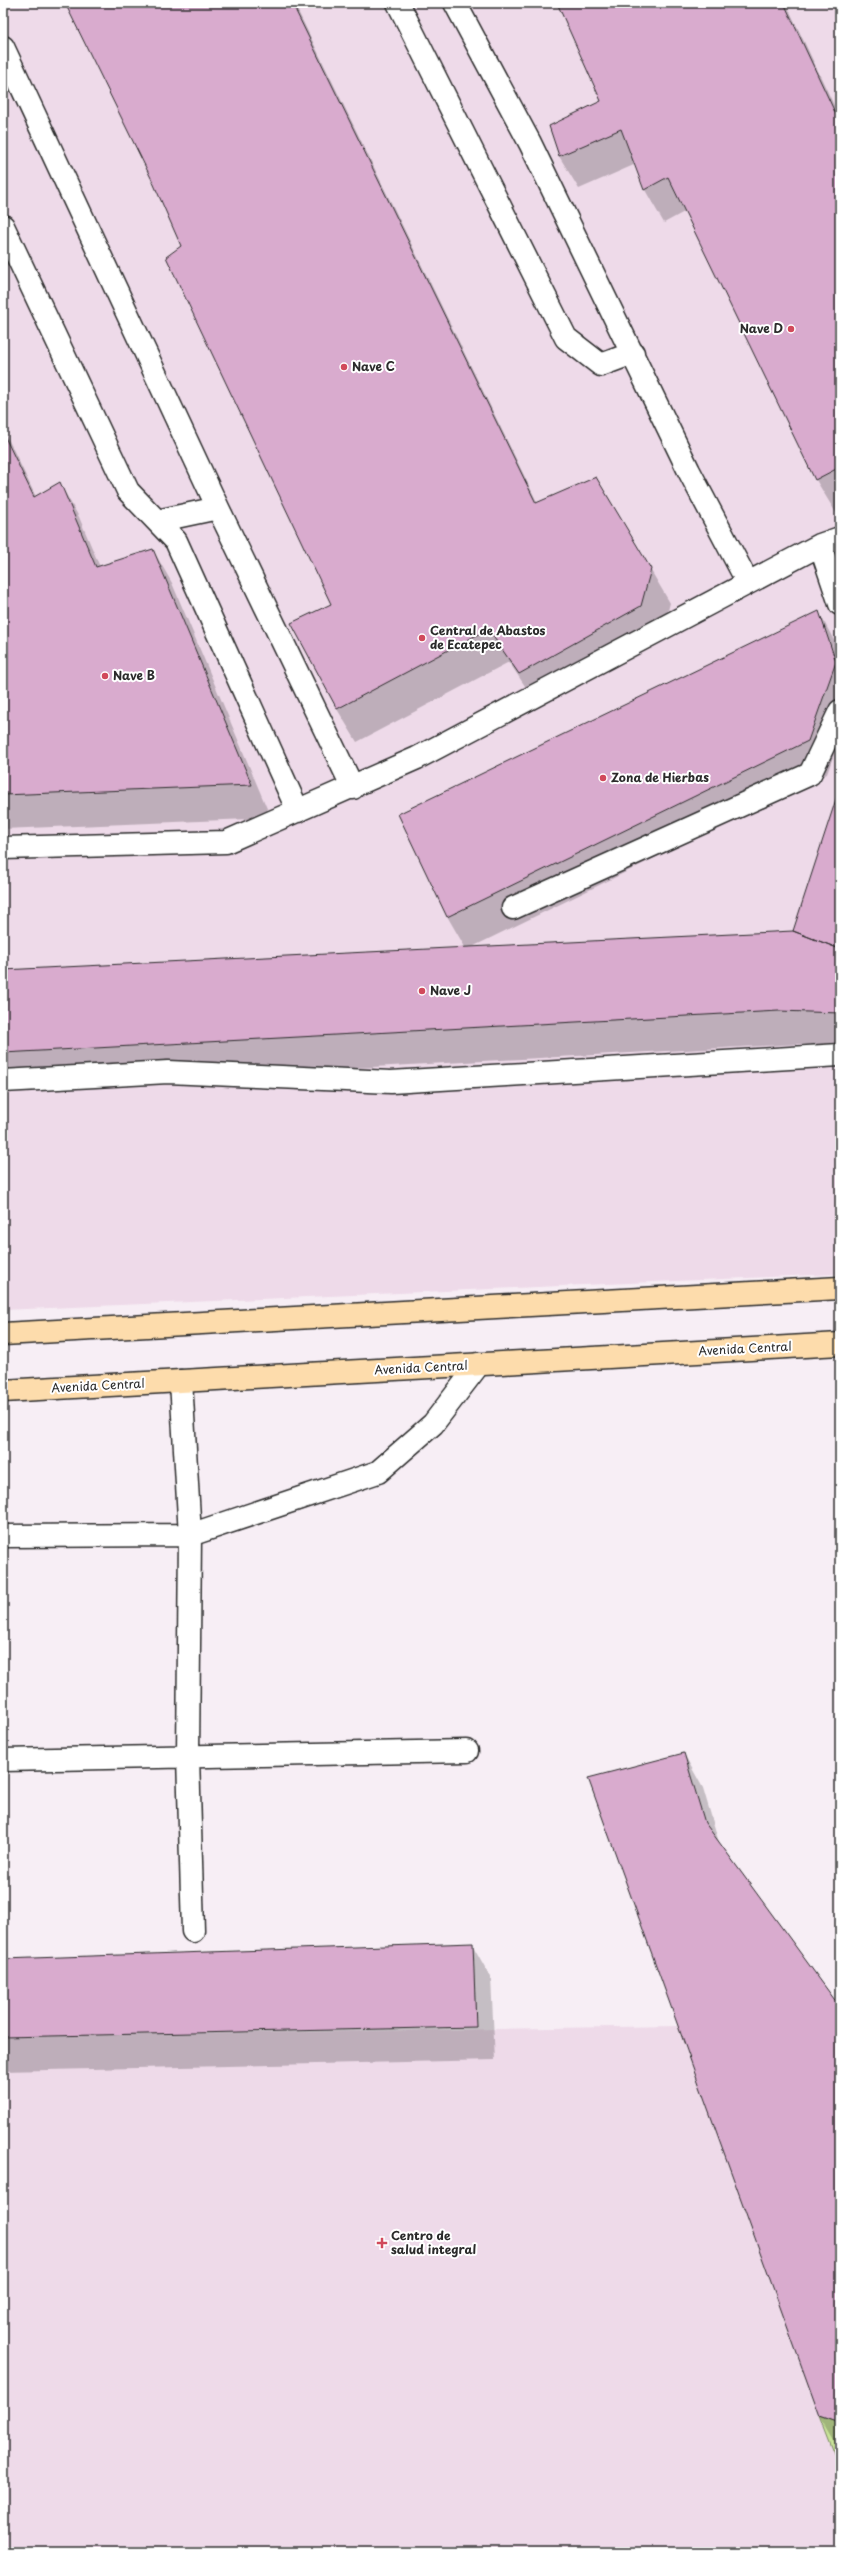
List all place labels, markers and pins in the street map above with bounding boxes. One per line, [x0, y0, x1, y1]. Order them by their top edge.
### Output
place label: Nave D [740, 319, 783, 337]
marker: Nave D [786, 324, 796, 334]
place label: Nave C [352, 357, 395, 375]
marker: Nave C [339, 362, 349, 372]
place label: Central de Abastos de Ecatepec [430, 621, 546, 653]
marker: Central de Abastos de Ecatepec [417, 633, 427, 643]
place label: Nave B [113, 666, 155, 684]
marker: Nave B [100, 671, 110, 681]
place label: Zona de Hierbas [611, 768, 709, 786]
marker: Zona de Hierbas [598, 773, 608, 783]
place label: Nave J [430, 981, 471, 999]
marker: Nave J [417, 986, 427, 996]
place label: Centro de salud integral [391, 2226, 477, 2258]
marker: Centro de salud integral [376, 2237, 388, 2249]

